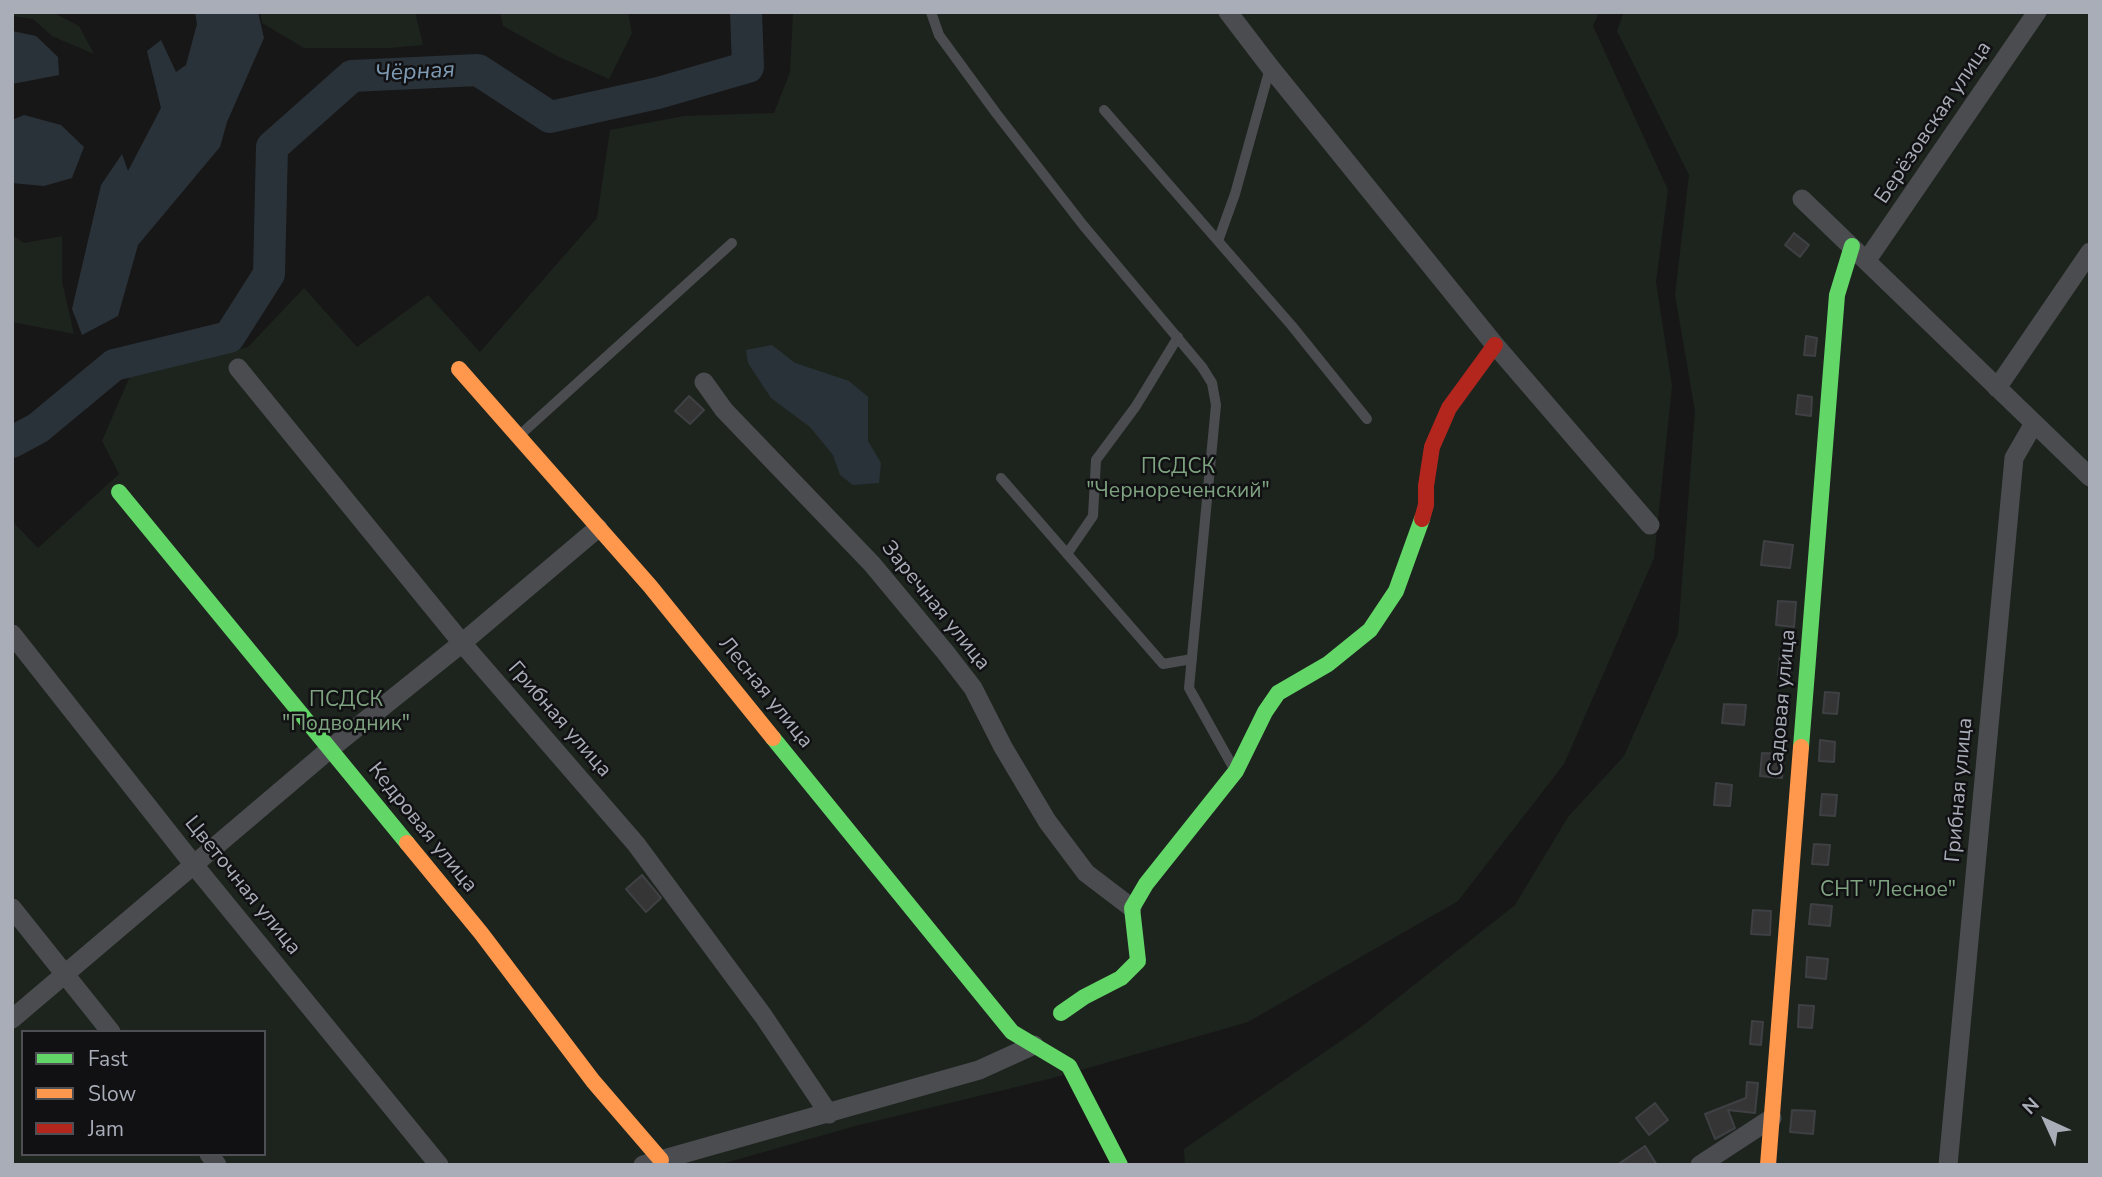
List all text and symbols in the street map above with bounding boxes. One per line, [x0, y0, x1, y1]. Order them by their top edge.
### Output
street label: Берёзовская улица [1870, 37, 1998, 209]
water label: Чёрная [374, 57, 456, 89]
park label: ПСДСК "Чернореченский" [1086, 455, 1270, 505]
street label: Заречная улица [875, 536, 995, 676]
street label: Садовая улица [1764, 628, 1802, 778]
street label: Лесная улица [712, 632, 818, 754]
street label: Грибная улица [502, 657, 616, 783]
park label: ПСДСК "Подводник" [282, 688, 410, 738]
street label: Грибная улица [1941, 717, 1979, 863]
street label: Кедровая улица [362, 758, 482, 898]
street label: Цветочная улица [178, 812, 306, 960]
park label: СНТ "Лесное" [1820, 878, 1956, 904]
legend [21, 1030, 266, 1156]
text: Fast [88, 1045, 128, 1073]
text: Slow [88, 1080, 136, 1108]
north arrow [2011, 1086, 2081, 1156]
text: N [2017, 1092, 2045, 1120]
text: Jam [88, 1115, 124, 1143]

